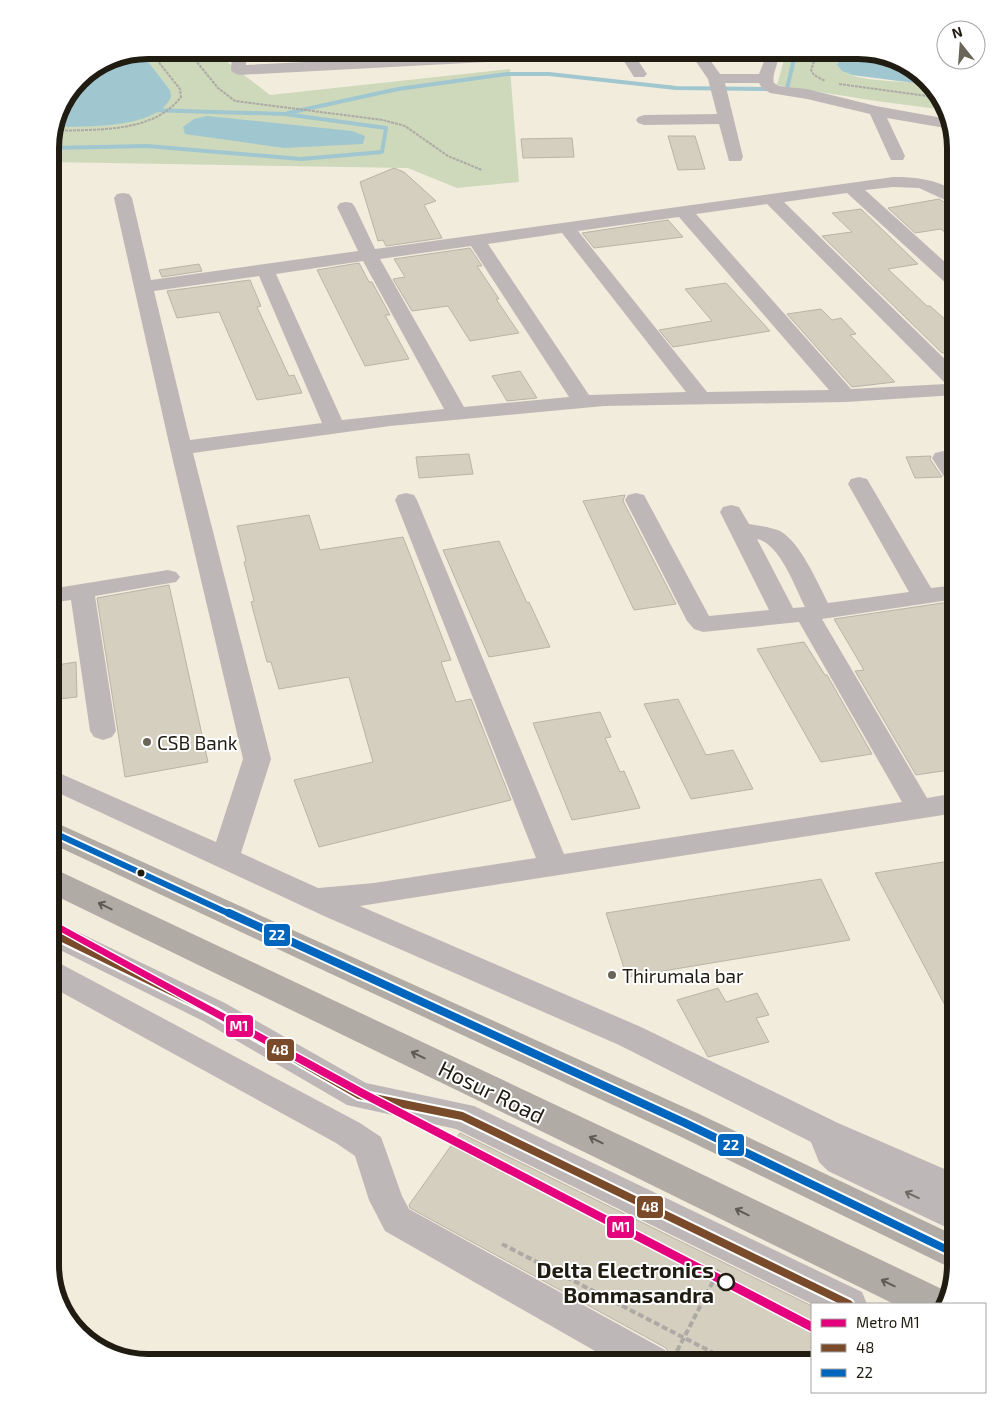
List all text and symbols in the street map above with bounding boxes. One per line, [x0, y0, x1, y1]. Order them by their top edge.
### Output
north arrow [936, 20, 986, 70]
text: N [950, 22, 964, 42]
place label: CSB Bank [157, 731, 238, 754]
marker: CSB Bank [141, 736, 153, 748]
unlabelled marker [136, 868, 146, 878]
one-way arrow [97, 900, 112, 910]
line badge: 22 [263, 923, 291, 947]
text: 22 [269, 926, 285, 943]
place label: Thirumala bar [622, 964, 744, 987]
marker: Thirumala bar [606, 969, 618, 981]
line badge: M1 [225, 1014, 254, 1038]
text: M1 [230, 1017, 248, 1034]
line badge: 48 [266, 1038, 295, 1062]
text: 48 [271, 1041, 289, 1058]
one-way arrow [411, 1050, 426, 1060]
street label: Hosur Road [435, 1054, 549, 1128]
line badge: 22 [717, 1133, 745, 1157]
one-way arrow [589, 1135, 604, 1145]
text: 22 [723, 1136, 739, 1153]
one-way arrow [905, 1190, 920, 1199]
line badge: 48 [636, 1195, 664, 1219]
text: 48 [641, 1198, 659, 1215]
one-way arrow [735, 1206, 750, 1216]
line badge: M1 [606, 1215, 635, 1239]
text: M1 [612, 1218, 630, 1235]
place label: Delta Electronics Bommasandra [536, 1256, 714, 1307]
marker: Delta Electronics Bommasandra [717, 1273, 735, 1291]
one-way arrow [881, 1278, 896, 1287]
legend [811, 1303, 986, 1393]
text: Metro M1 [856, 1313, 920, 1331]
text: 48 [856, 1338, 874, 1356]
text: 22 [856, 1363, 873, 1381]

